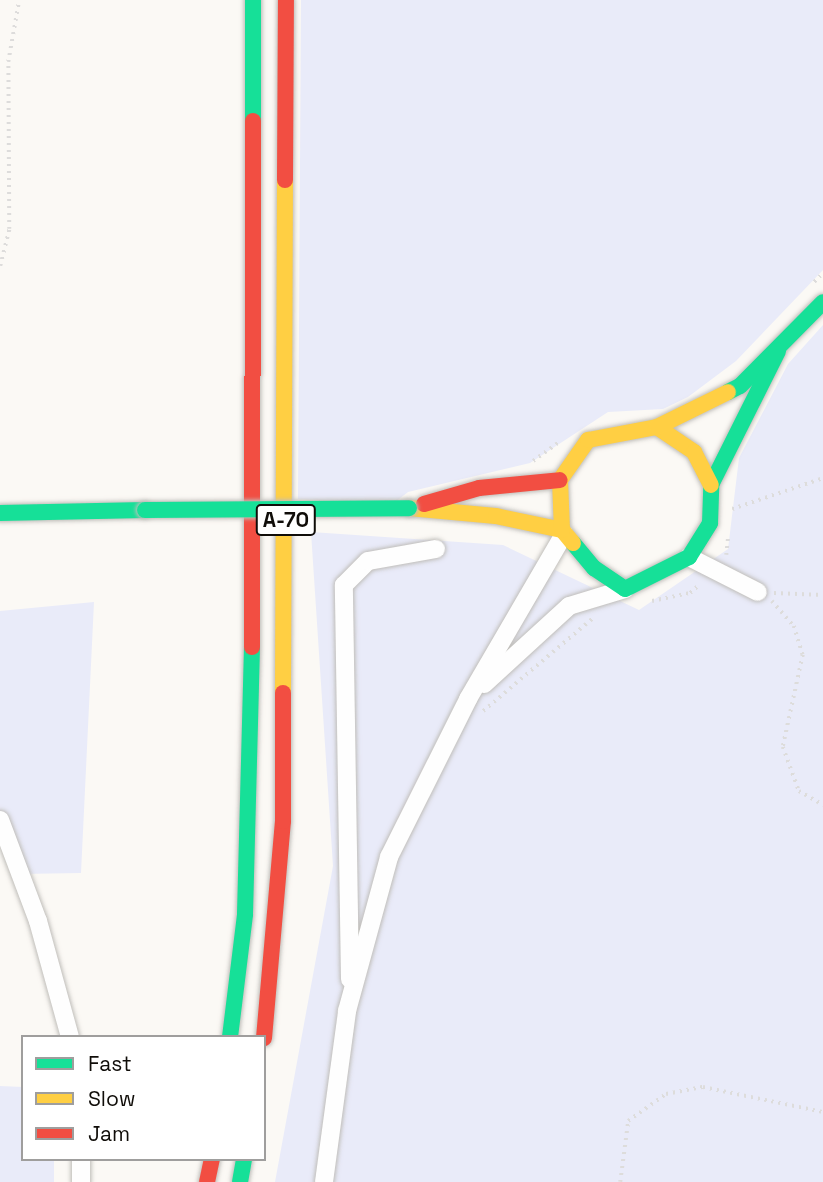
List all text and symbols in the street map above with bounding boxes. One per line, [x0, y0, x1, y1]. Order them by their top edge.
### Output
road number: A-70 [254, 503, 318, 538]
legend [21, 1035, 266, 1161]
text: Fast [88, 1050, 132, 1077]
text: Slow [88, 1085, 136, 1112]
text: Jam [88, 1120, 130, 1147]

